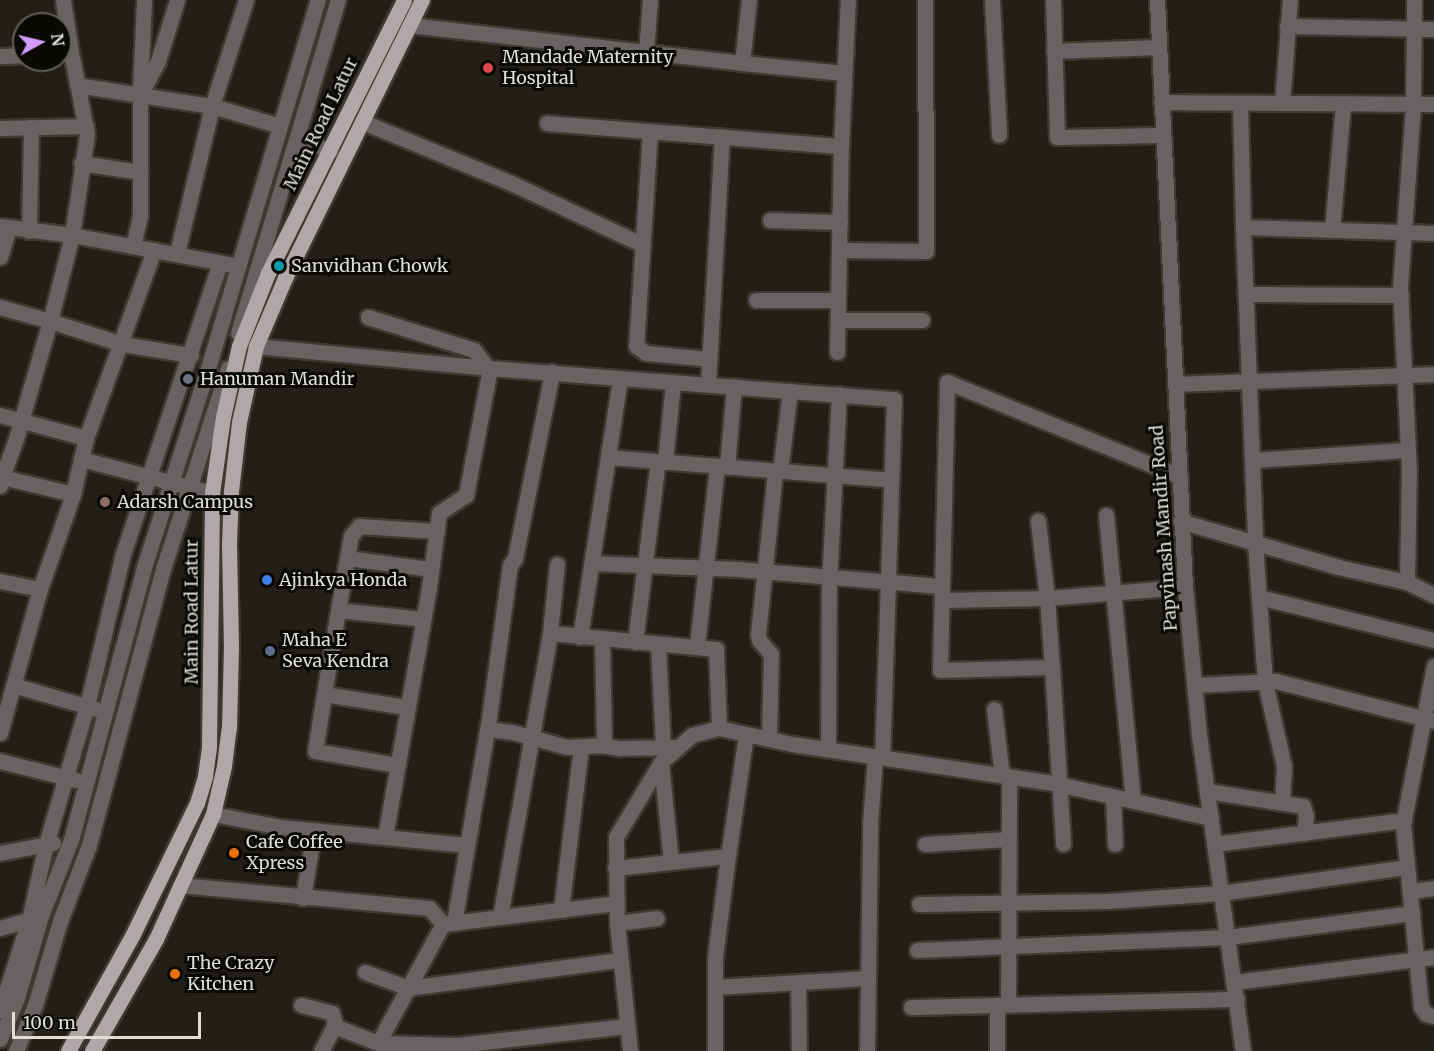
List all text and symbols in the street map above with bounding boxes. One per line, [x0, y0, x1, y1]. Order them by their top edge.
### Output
north arrow [12, 12, 72, 72]
text: N [47, 32, 69, 47]
place label: Mandade Maternity Hospital [502, 47, 673, 90]
street label: Main Road Latur [279, 54, 363, 194]
marker: Mandade Maternity Hospital [479, 59, 497, 77]
place label: Sanvidhan Chowk [291, 255, 448, 277]
marker: Sanvidhan Chowk [272, 259, 286, 273]
place label: Hanuman Mandir [200, 368, 355, 390]
marker: Hanuman Mandir [181, 372, 195, 386]
street label: Papvinash Mandir Road [1146, 424, 1182, 632]
place label: Adarsh Campus [117, 491, 253, 513]
marker: Adarsh Campus [98, 495, 112, 509]
street label: Main Road Latur [181, 539, 203, 685]
place label: Ajinkya Honda [279, 569, 407, 591]
marker: Ajinkya Honda [260, 573, 274, 587]
place label: Maha E Seva Kendra [282, 630, 389, 672]
marker: Maha E Seva Kendra [263, 644, 277, 658]
place label: Cafe Coffee Xpress [246, 832, 343, 874]
marker: Cafe Coffee Xpress [227, 846, 241, 860]
place label: The Crazy Kitchen [187, 953, 275, 996]
marker: The Crazy Kitchen [168, 967, 182, 981]
scale bar [15, 1000, 204, 1038]
text: 100 m [23, 1011, 76, 1034]

